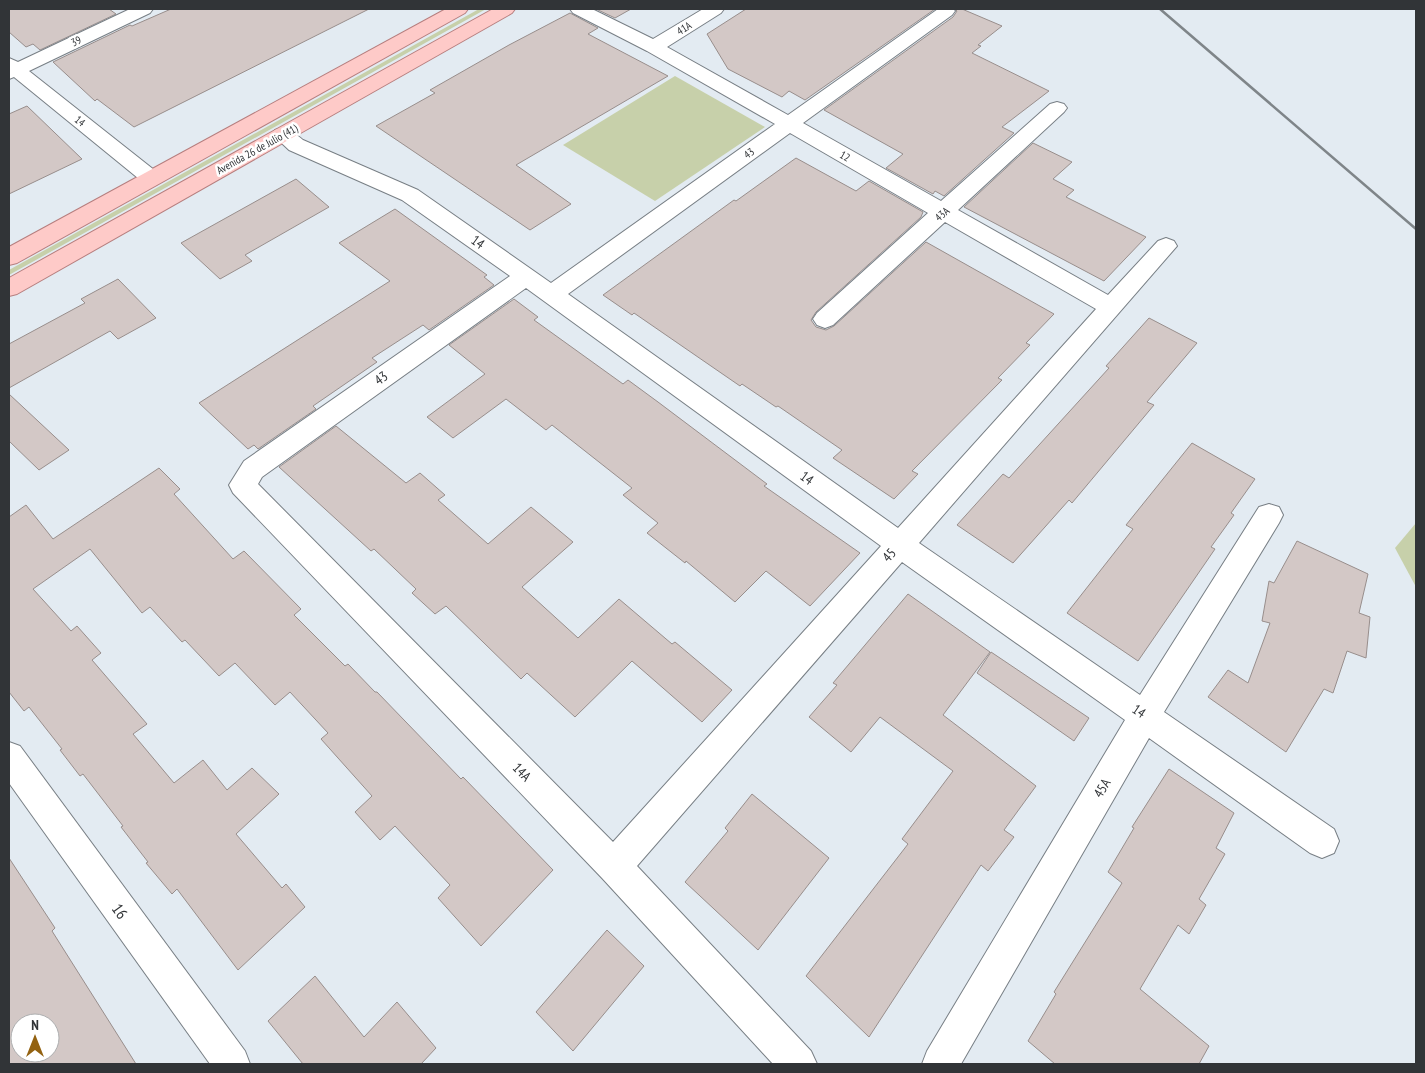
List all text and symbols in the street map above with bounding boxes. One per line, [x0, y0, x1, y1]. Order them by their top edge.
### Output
street label: 41A [674, 18, 695, 38]
street label: 39 [69, 33, 83, 49]
street label: 14 [72, 112, 88, 130]
street label: Avenida 26 de Julio (41) [214, 121, 300, 177]
street label: 43 [741, 144, 757, 162]
street label: 12 [837, 147, 853, 165]
street label: 43A [932, 203, 953, 224]
street label: 14 [468, 231, 489, 253]
street label: 43 [371, 367, 391, 389]
street label: 14 [797, 467, 818, 489]
street label: 45 [878, 544, 900, 566]
street label: 14 [1129, 700, 1150, 722]
street label: 14A [509, 759, 535, 785]
street label: 45A [1089, 775, 1115, 801]
street label: 16 [108, 899, 132, 923]
north arrow [10, 1013, 60, 1063]
text: N [31, 1016, 39, 1034]

